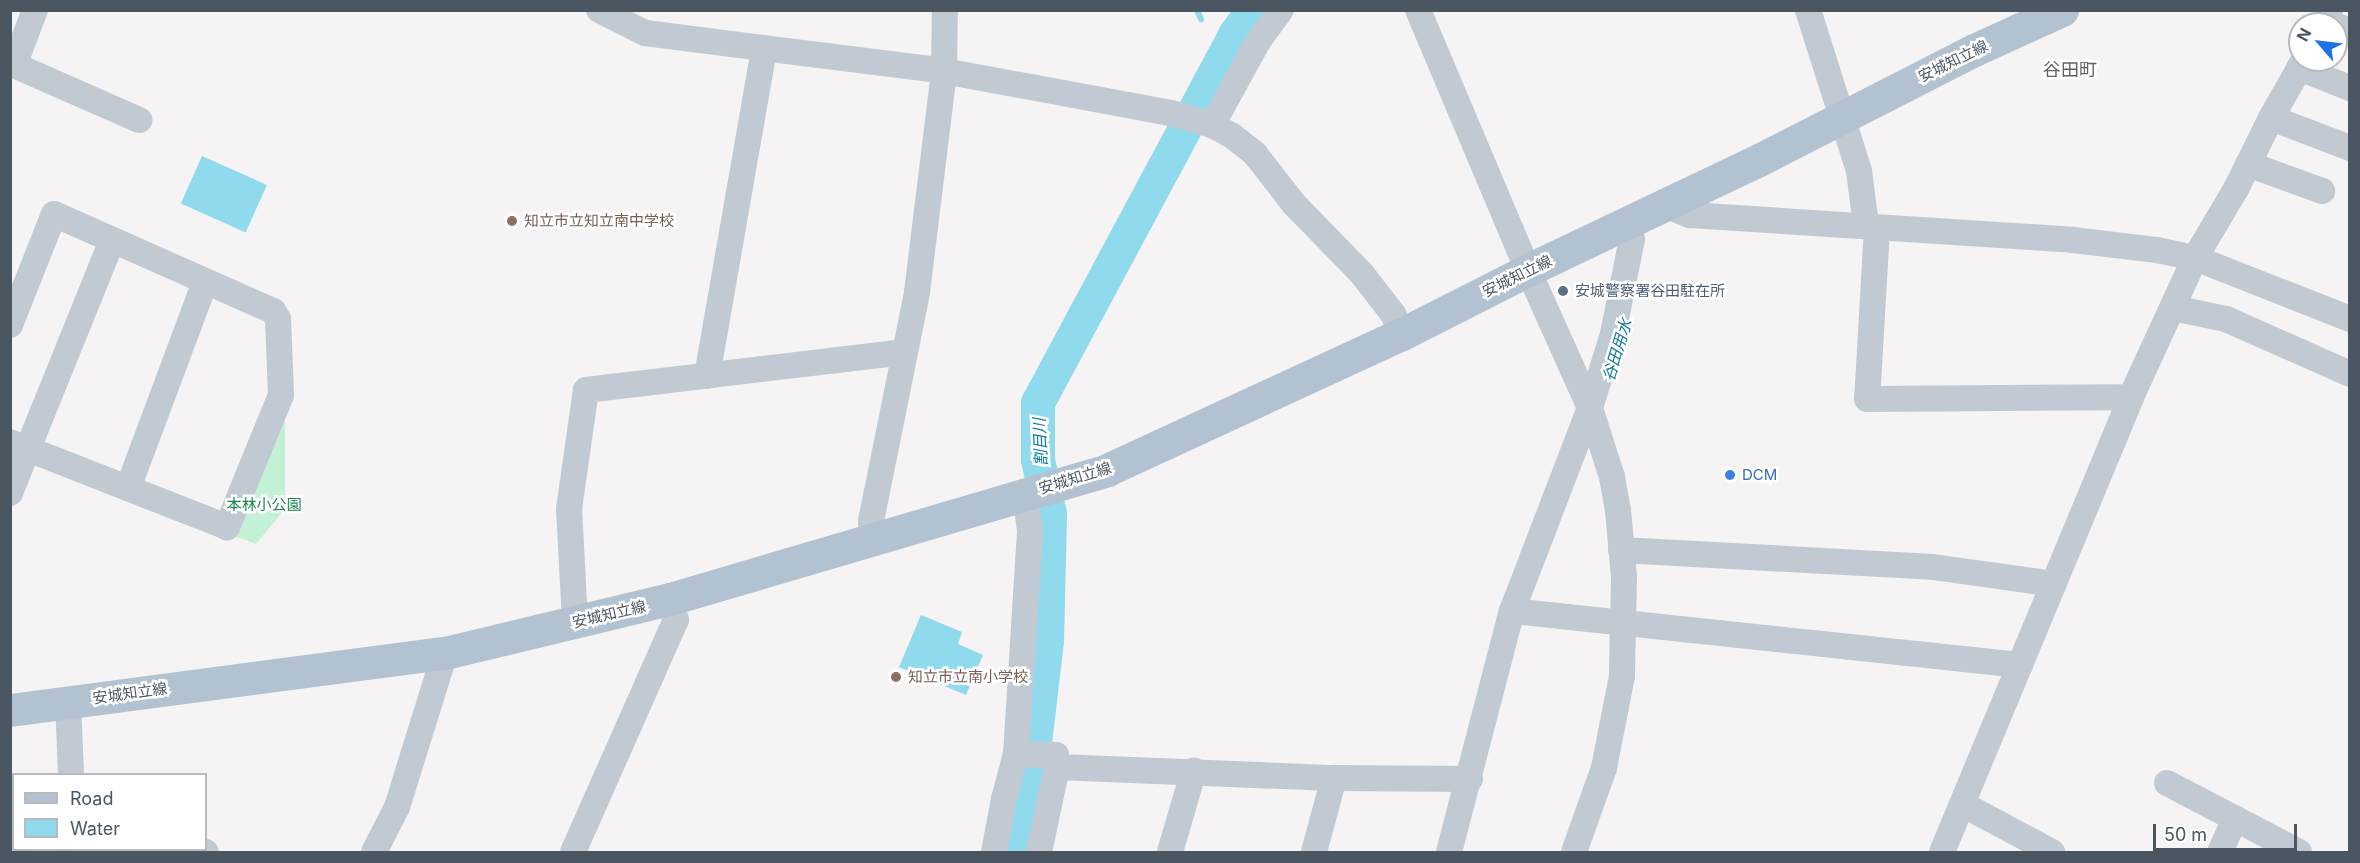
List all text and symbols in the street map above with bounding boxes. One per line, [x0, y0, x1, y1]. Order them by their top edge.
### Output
north arrow [2288, 12, 2348, 72]
text: N [2292, 24, 2316, 45]
street label: 安城知立線 [1915, 36, 1991, 86]
district label: 谷田町 [2043, 59, 2097, 81]
place label: 知立市立知立南中学校 [524, 212, 674, 230]
marker: 知立市立知立南中学校 [505, 214, 519, 228]
street label: 安城知立線 [1479, 251, 1555, 301]
place label: 安城警察署谷田駐在所 [1575, 282, 1725, 300]
marker: 安城警察署谷田駐在所 [1556, 284, 1570, 298]
water label: 谷田用水 [1598, 317, 1636, 383]
water label: 割目川 [1029, 418, 1051, 466]
street label: 安城知立線 [1037, 458, 1113, 498]
place label: DCM [1742, 466, 1777, 484]
marker: DCM [1723, 468, 1737, 482]
park label: 本林小公園 [227, 496, 301, 514]
street label: 安城知立線 [570, 597, 648, 631]
place label: 知立市立南小学校 [908, 668, 1028, 686]
marker: 知立市立南小学校 [889, 670, 903, 684]
street label: 安城知立線 [92, 679, 168, 707]
legend [12, 773, 207, 851]
text: Road [70, 788, 113, 809]
scale bar [2156, 812, 2300, 850]
text: Water [70, 818, 120, 839]
text: 50 m [2164, 824, 2207, 845]

